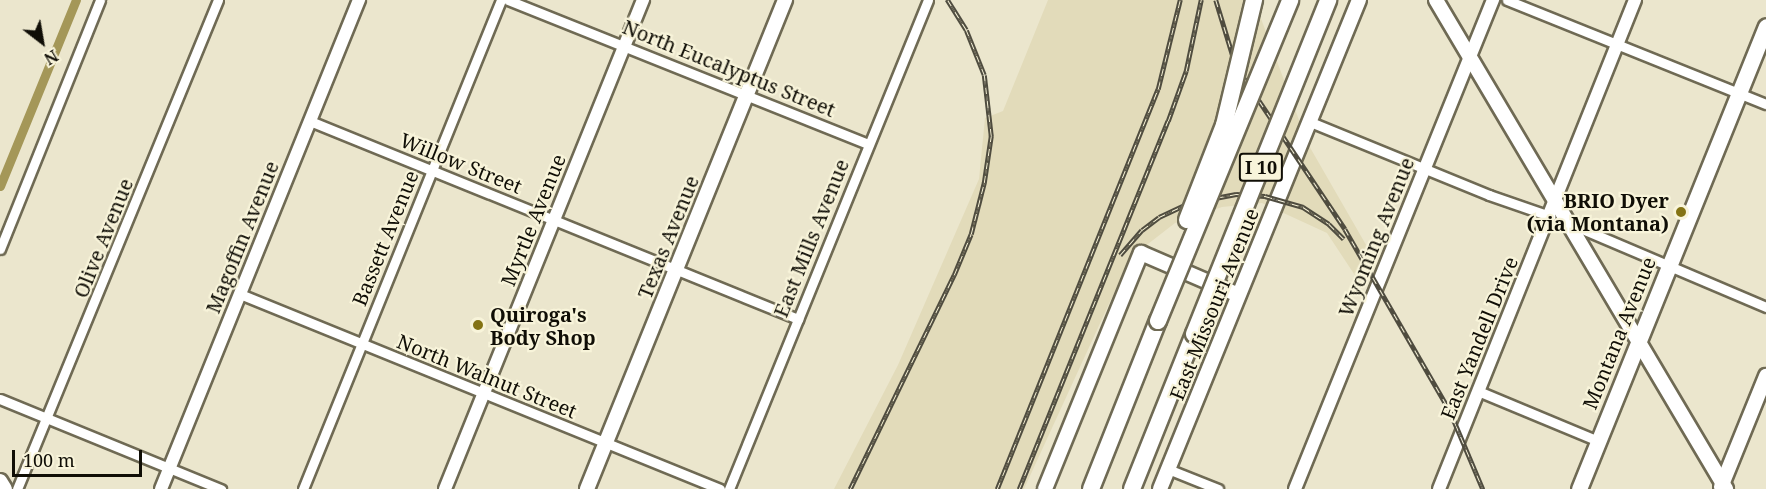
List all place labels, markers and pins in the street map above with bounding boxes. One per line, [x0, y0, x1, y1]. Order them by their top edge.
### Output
place label: BRIO Dyer (via Montana) [1527, 189, 1669, 236]
marker: BRIO Dyer (via Montana) [1674, 205, 1688, 219]
place label: Quiroga's Body Shop [490, 302, 596, 349]
marker: Quiroga's Body Shop [471, 318, 485, 332]

